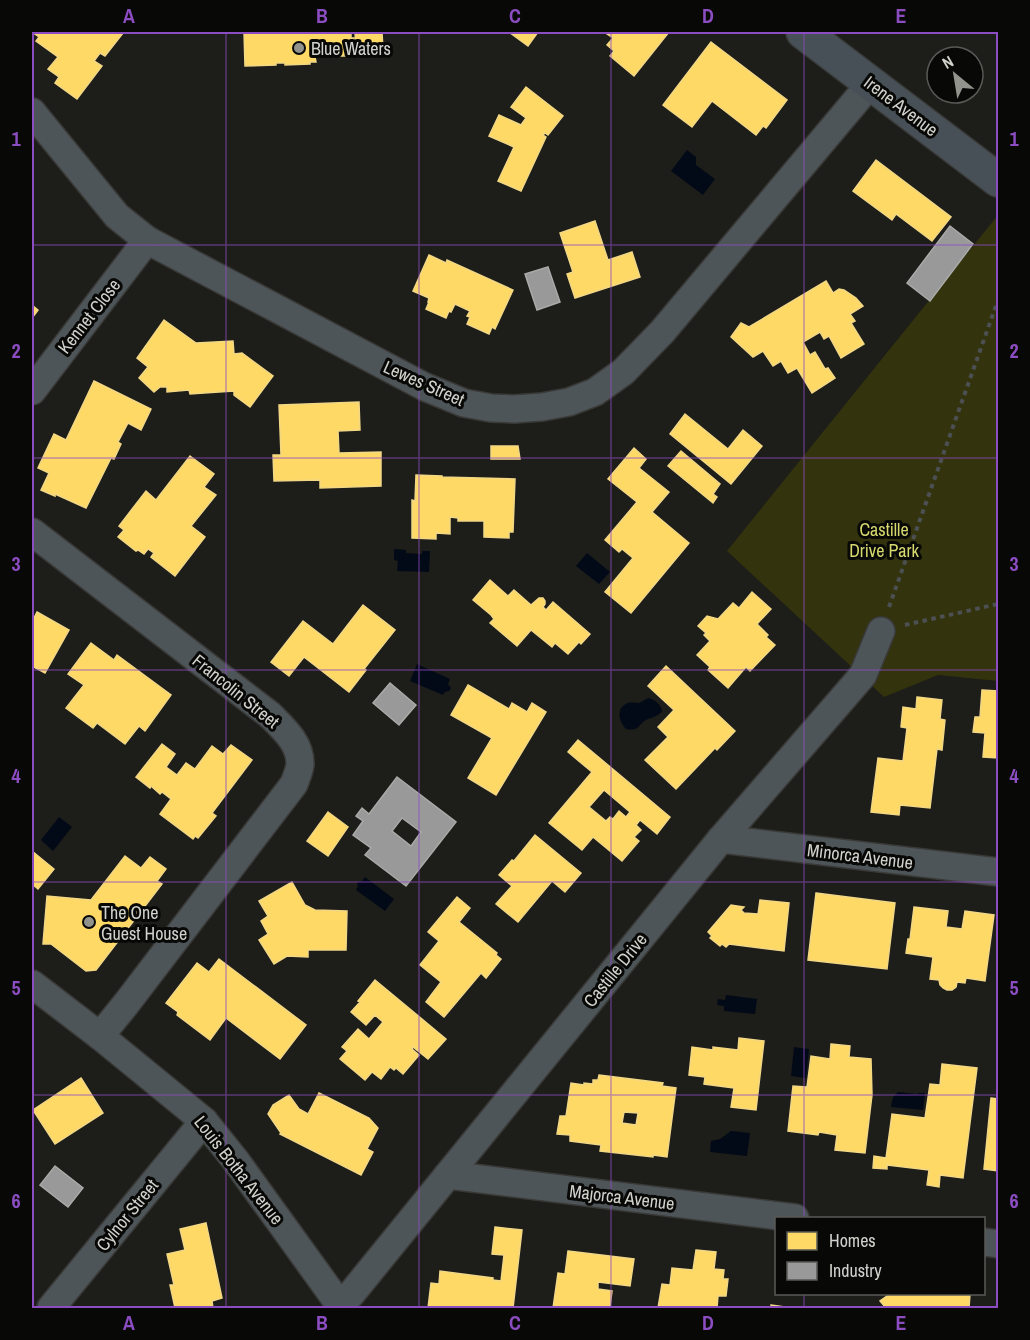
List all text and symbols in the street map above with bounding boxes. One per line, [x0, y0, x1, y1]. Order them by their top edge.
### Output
text: A [123, 2, 135, 29]
text: B [316, 2, 328, 29]
text: C [509, 2, 521, 29]
text: D [702, 2, 714, 29]
text: E [896, 2, 907, 29]
place label: Blue Waters [311, 36, 391, 61]
marker: Blue Waters [292, 41, 306, 55]
north arrow [925, 45, 985, 105]
text: N [938, 50, 957, 74]
street label: Irene Avenue [859, 70, 943, 142]
text: 1 [11, 125, 21, 152]
text: 1 [1009, 125, 1019, 152]
street label: Kennet Close [52, 273, 126, 359]
text: 2 [11, 337, 21, 364]
text: 2 [1009, 337, 1019, 364]
street label: Lewes Street [380, 354, 468, 412]
park label: Castille Drive Park [849, 517, 919, 563]
text: 3 [11, 550, 21, 577]
text: 3 [1009, 550, 1019, 577]
street label: Francolin Street [187, 648, 285, 734]
text: 4 [11, 762, 21, 789]
text: 4 [1009, 762, 1019, 789]
street label: Minorca Avenue [806, 837, 914, 875]
place label: The One Guest House [101, 900, 187, 946]
marker: The One Guest House [82, 915, 96, 929]
street label: Castille Drive [577, 928, 653, 1012]
text: 5 [11, 974, 21, 1001]
text: 5 [1009, 974, 1019, 1001]
street label: Louis Botha Avenue [189, 1110, 289, 1230]
street label: Cylnor Street [90, 1174, 164, 1256]
street label: Majorca Avenue [568, 1178, 676, 1216]
text: 6 [11, 1187, 21, 1214]
text: 6 [1009, 1187, 1019, 1214]
legend [775, 1217, 985, 1295]
text: Homes [829, 1228, 876, 1253]
text: Industry [829, 1258, 882, 1283]
text: A [123, 1309, 135, 1336]
text: B [316, 1309, 328, 1336]
text: C [509, 1309, 521, 1336]
text: D [702, 1309, 714, 1336]
text: E [896, 1309, 907, 1336]

